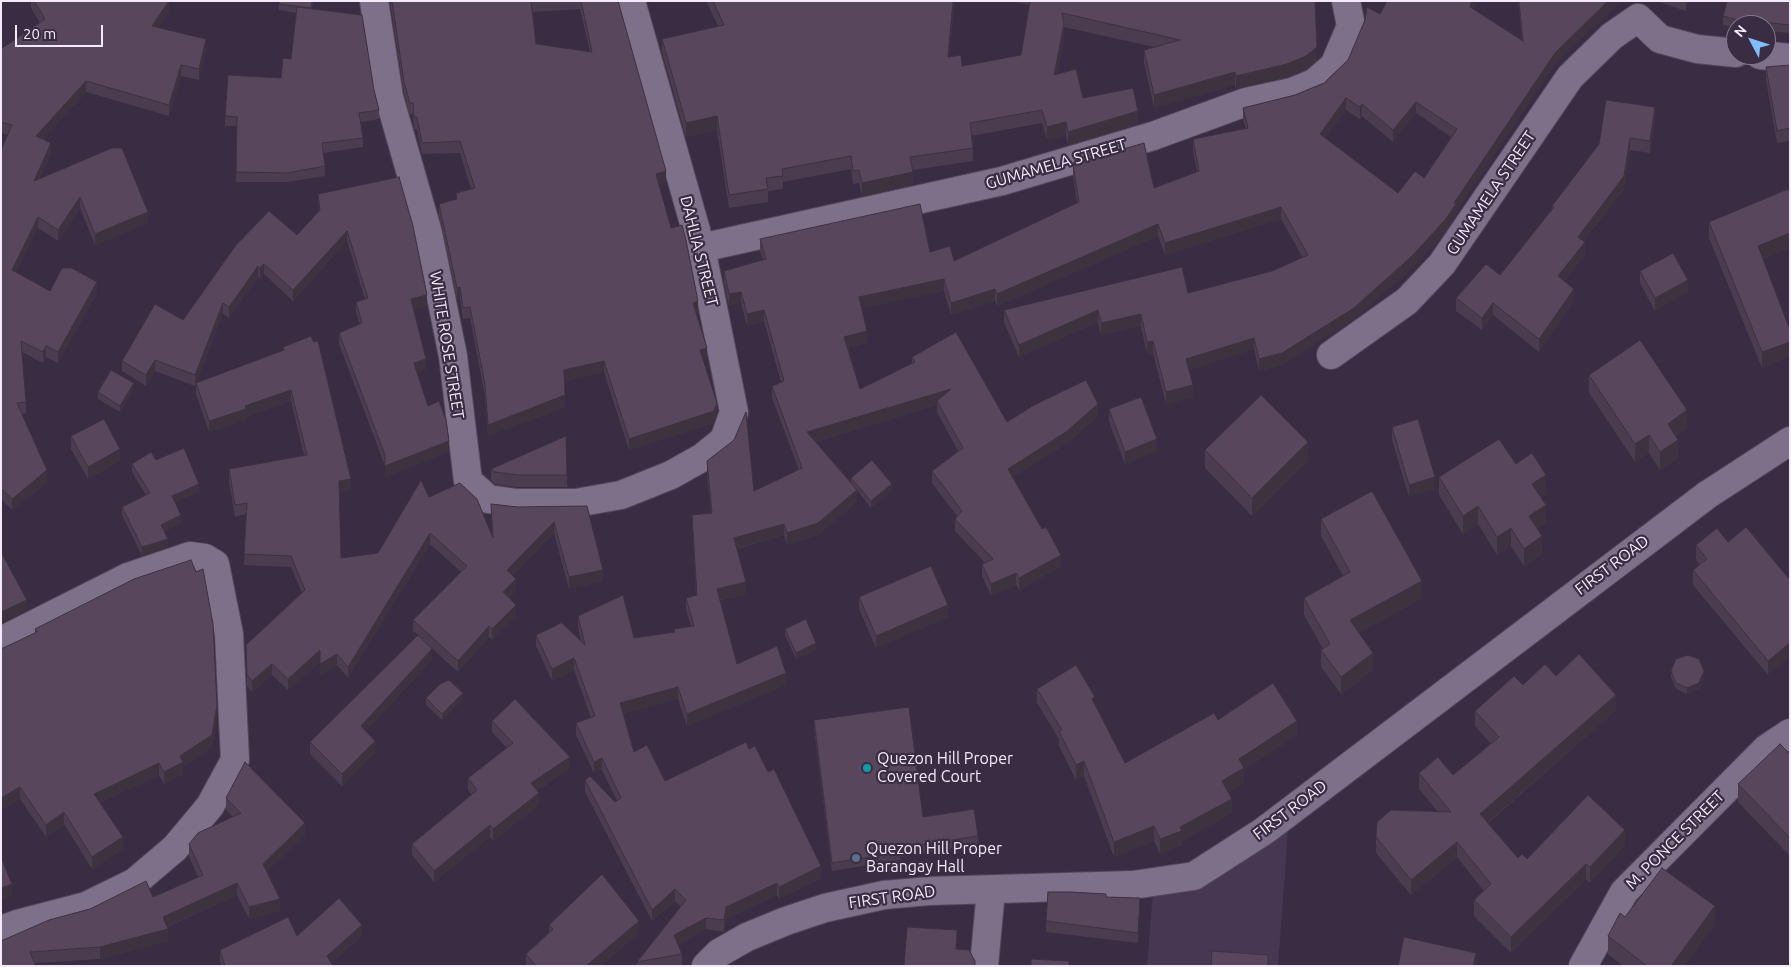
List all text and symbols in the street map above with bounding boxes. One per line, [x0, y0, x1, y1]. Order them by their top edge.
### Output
scale bar [18, 15, 105, 47]
north arrow [1726, 15, 1776, 65]
text: N [1731, 22, 1750, 40]
text: 20 m [23, 25, 56, 42]
street label: GUMAMELA STREET [1442, 127, 1540, 259]
street label: GUMAMELA STREET [983, 135, 1129, 193]
street label: DAHLIA STREET [676, 194, 722, 308]
street label: WHITE ROSE STREET [426, 270, 468, 420]
street label: FIRST ROAD [1571, 531, 1653, 599]
place label: Quezon Hill Proper Covered Court [877, 749, 1013, 787]
marker: Quezon Hill Proper Covered Court [861, 762, 873, 774]
street label: FIRST ROAD [1249, 776, 1331, 844]
street label: M. PONCE STREET [1622, 787, 1728, 893]
place label: Quezon Hill Proper Barangay Hall [866, 839, 1002, 877]
marker: Quezon Hill Proper Barangay Hall [850, 852, 862, 864]
street label: FIRST ROAD [847, 881, 937, 913]

